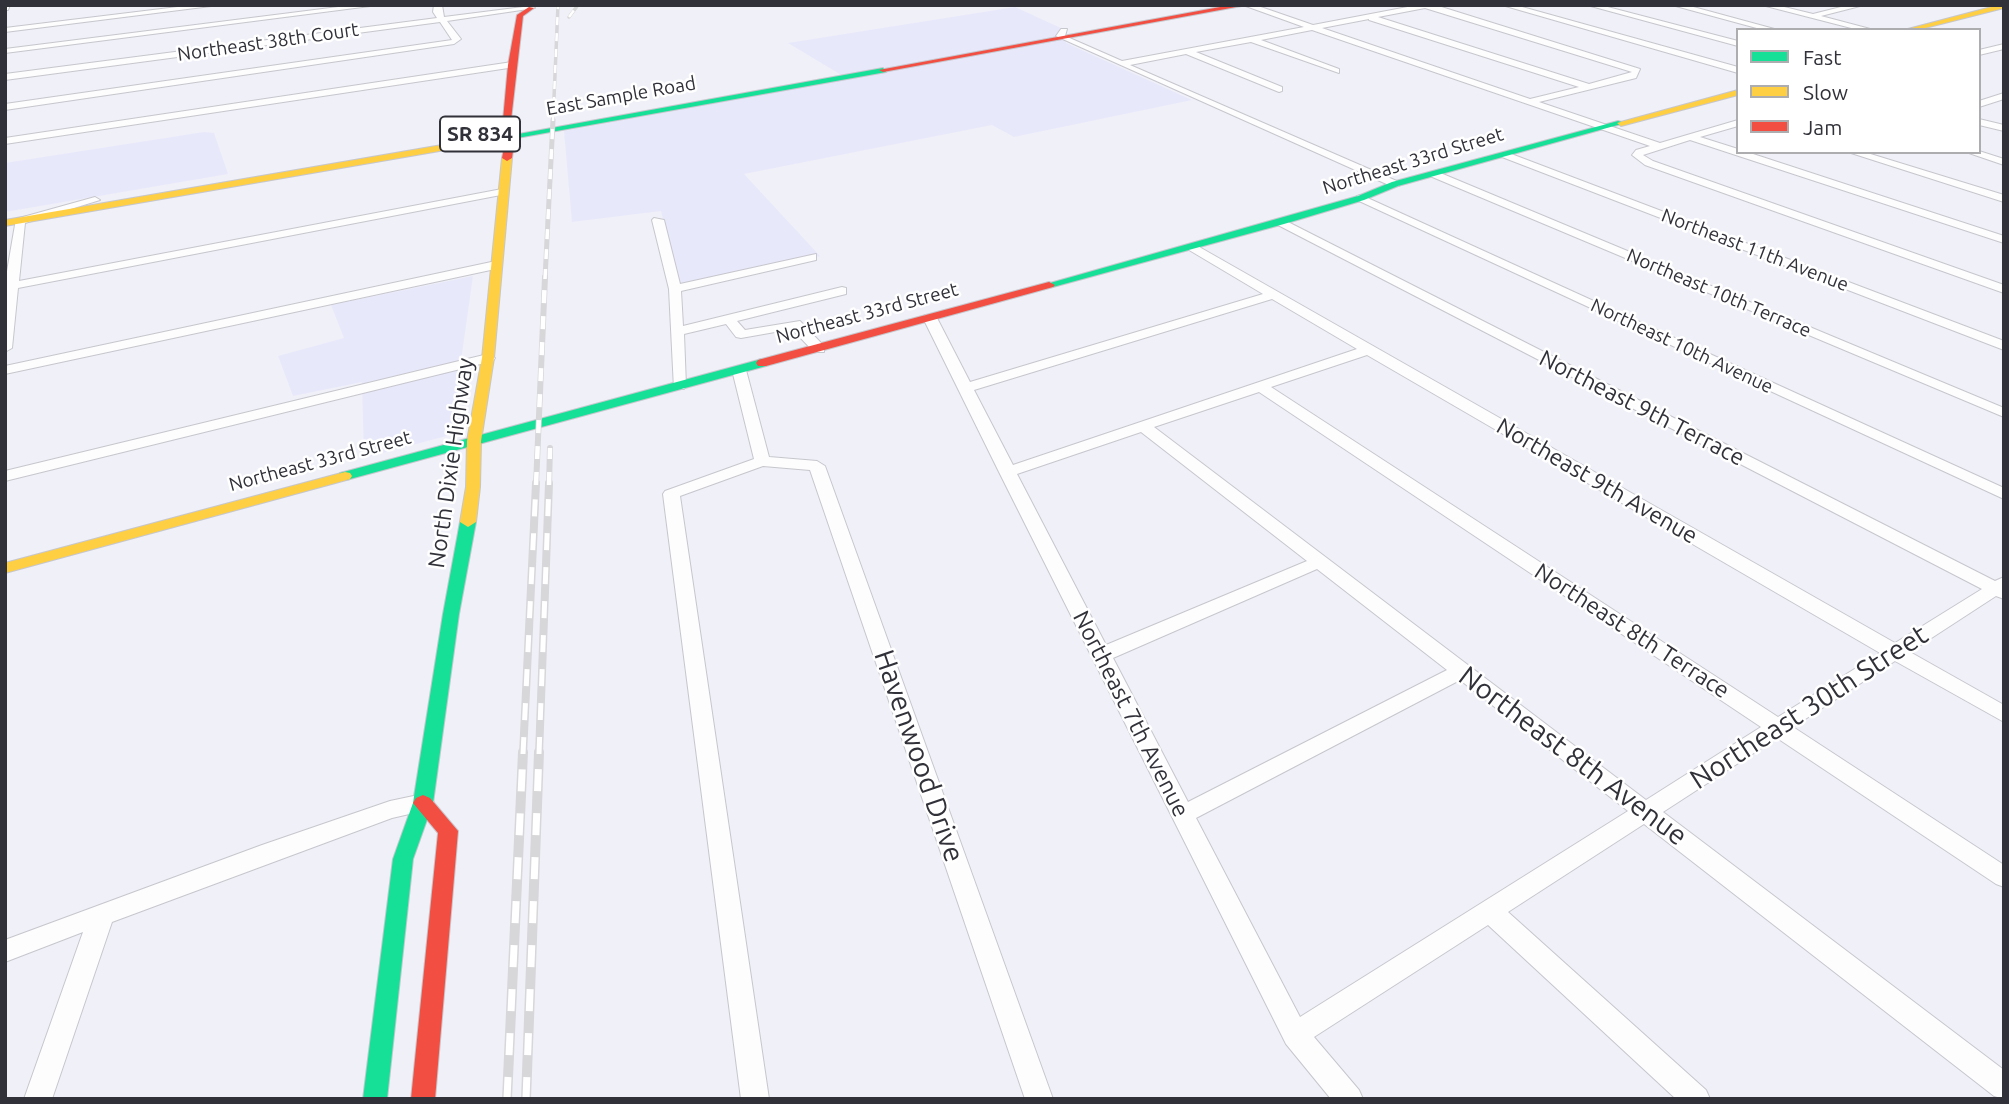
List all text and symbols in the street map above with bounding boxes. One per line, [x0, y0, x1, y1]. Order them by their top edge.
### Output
street label: Northeast 38th Court [176, 18, 360, 66]
legend [1736, 28, 1981, 154]
text: Fast [1803, 45, 1841, 69]
street label: East Sample Road [545, 72, 697, 120]
text: Slow [1803, 80, 1848, 104]
text: Jam [1803, 115, 1842, 139]
road number: SR 834 [440, 116, 520, 152]
street label: Northeast 33rd Street [1320, 123, 1506, 199]
street label: Northeast 11th Avenue [1658, 204, 1852, 296]
street label: Northeast 10th Terrace [1623, 244, 1815, 342]
street label: Northeast 33rd Street [773, 278, 961, 348]
street label: Northeast 10th Avenue [1587, 294, 1777, 398]
street label: Northeast 9th Terrace [1535, 344, 1749, 472]
street label: North Dixie Highway [423, 356, 479, 570]
street label: Northeast 9th Avenue [1492, 412, 1702, 550]
street label: Northeast 33rd Street [226, 426, 414, 496]
street label: Northeast 8th Terrace [1529, 558, 1735, 704]
street label: Northeast 7th Avenue [1067, 606, 1195, 822]
street label: Northeast 30th Street [1684, 618, 1934, 796]
street label: Havenwood Drive [867, 645, 971, 867]
street label: Northeast 8th Avenue [1452, 659, 1694, 853]

